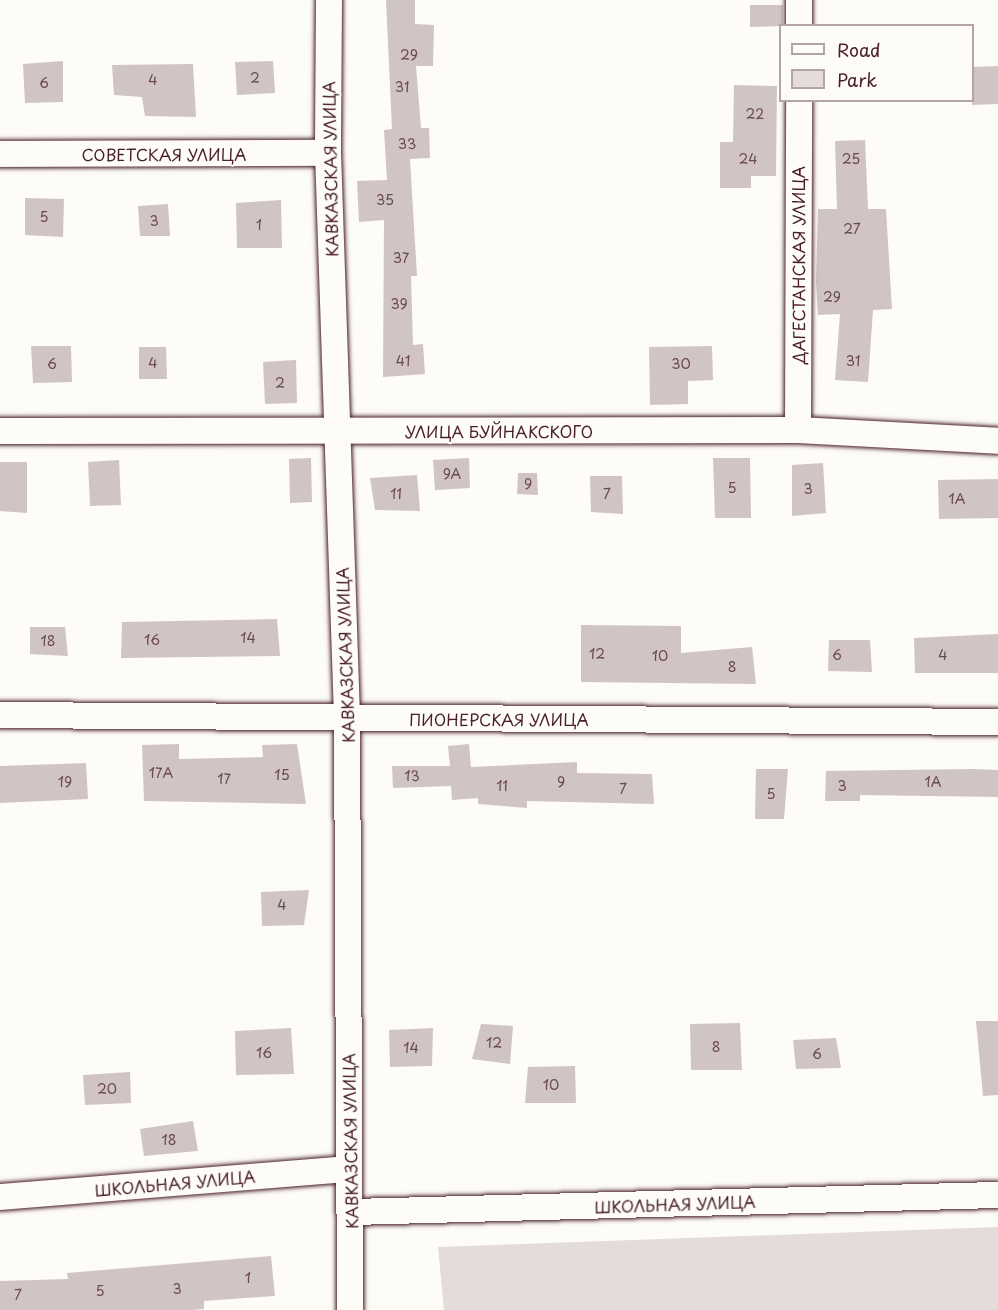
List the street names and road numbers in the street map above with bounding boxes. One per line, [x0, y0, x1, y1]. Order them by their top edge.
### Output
street label: КАВКАЗСКАЯ УЛИЦА [319, 81, 341, 257]
street label: СОВЕТСКАЯ УЛИЦА [82, 144, 246, 164]
street label: ДАГЕСТАНСКАЯ УЛИЦА [788, 166, 808, 364]
street label: УЛИЦА БУЙНАКСКОГО [405, 421, 593, 441]
street label: КАВКАЗСКАЯ УЛИЦА [332, 567, 358, 743]
street label: ПИОНЕРСКАЯ УЛИЦА [409, 709, 589, 729]
street label: КАВКАЗСКАЯ УЛИЦА [339, 1053, 361, 1229]
street label: ШКОЛЬНАЯ УЛИЦА [94, 1166, 256, 1200]
street label: ШКОЛЬНАЯ УЛИЦА [594, 1192, 756, 1216]

